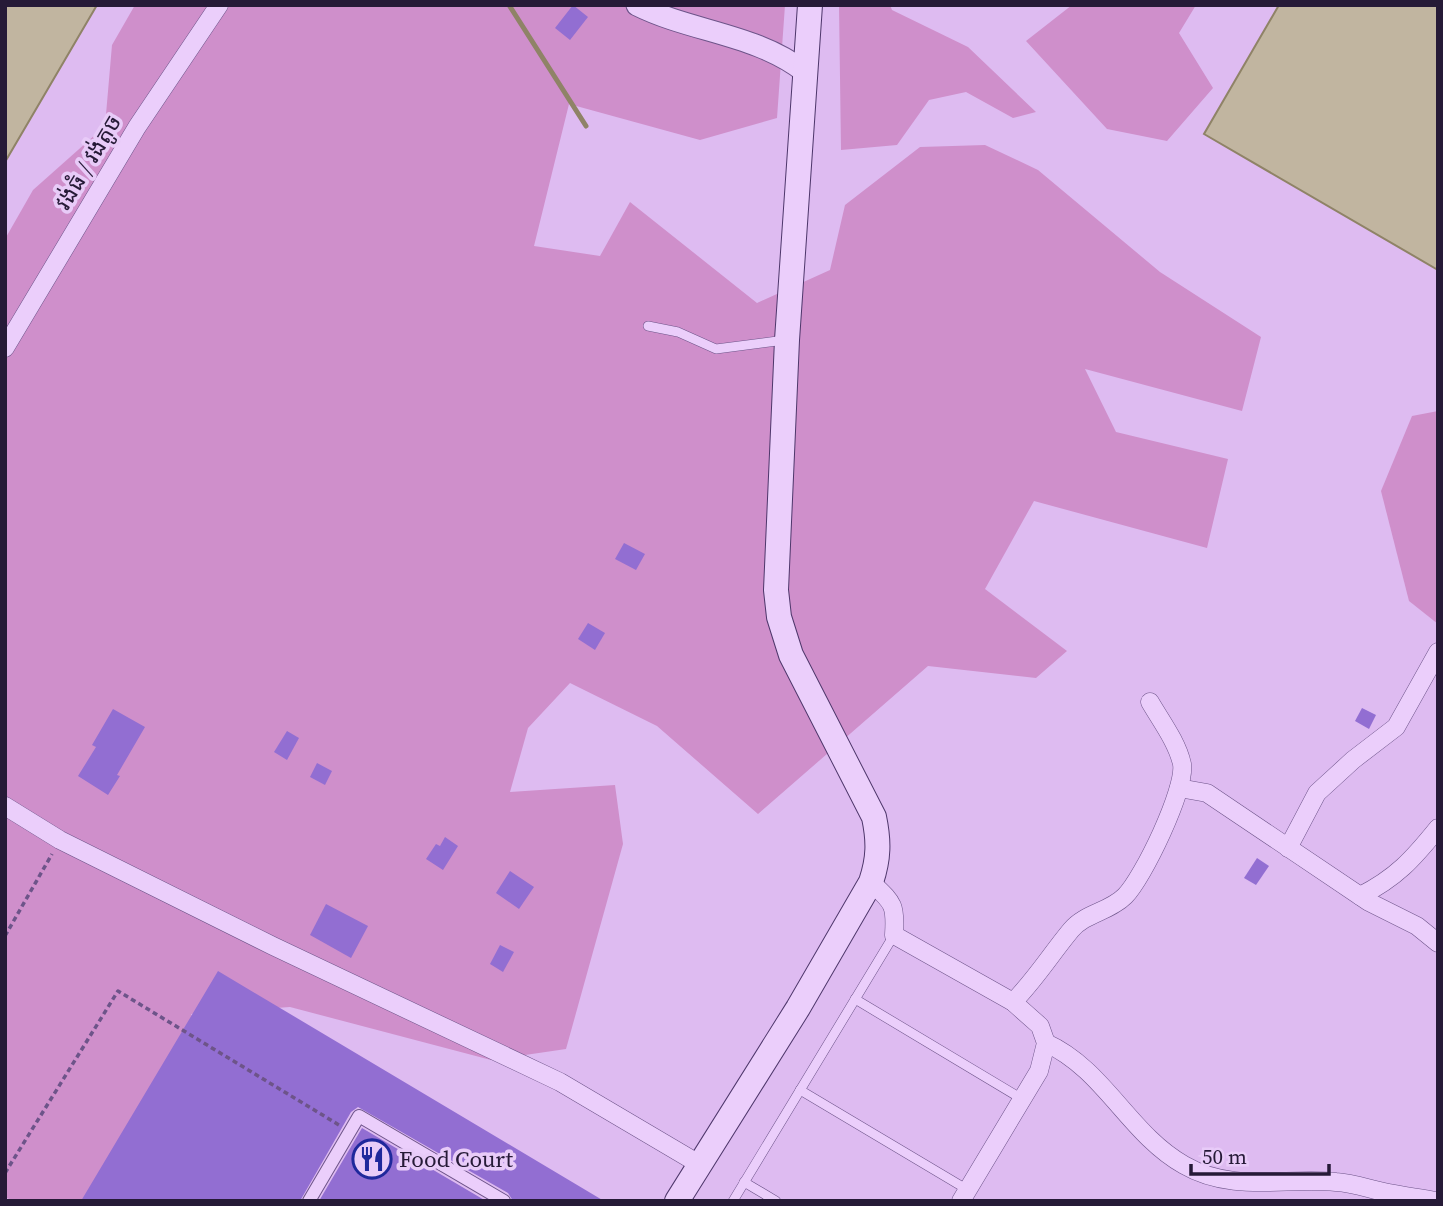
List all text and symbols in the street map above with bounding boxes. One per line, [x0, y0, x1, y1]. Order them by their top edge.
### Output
street label: វង់ធំ / វង់តូច [47, 108, 129, 216]
scale bar [1191, 1132, 1329, 1176]
restaurant icon: Food Court [351, 1138, 393, 1180]
text: 50 m [1202, 1142, 1247, 1171]
place label: Food Court [399, 1143, 514, 1175]

